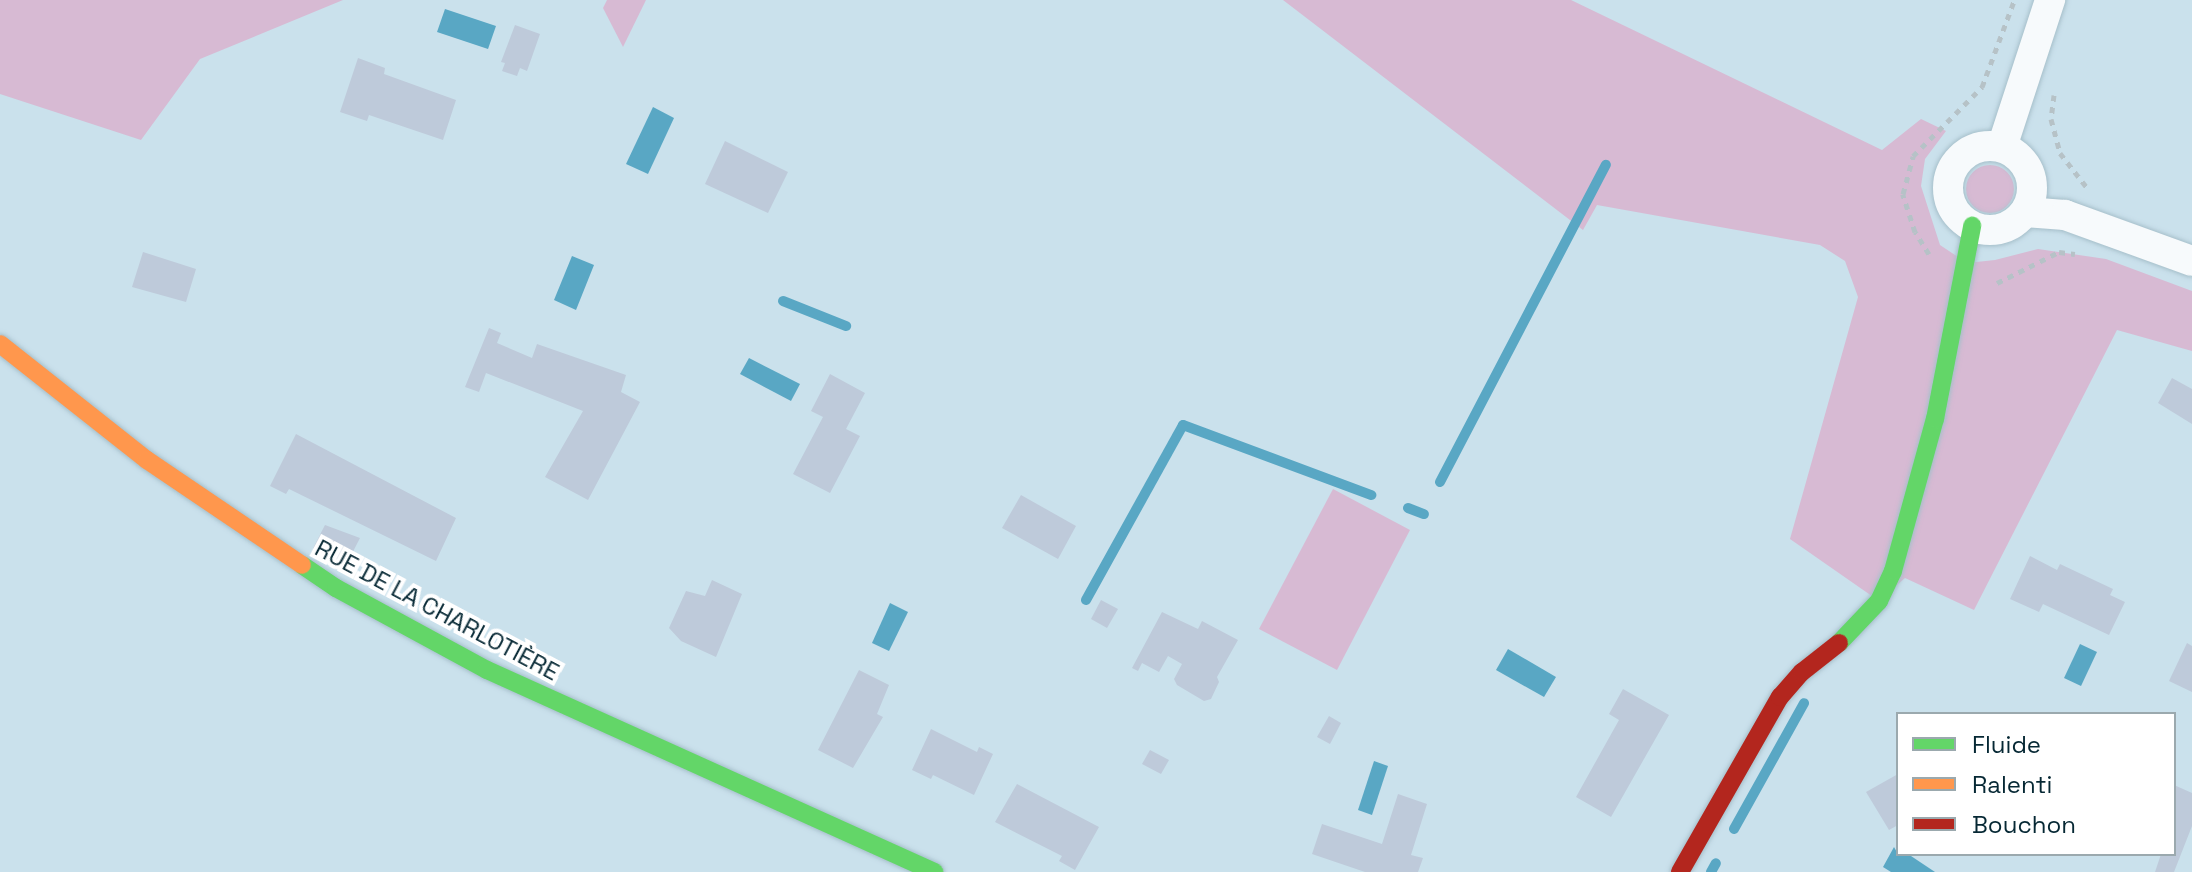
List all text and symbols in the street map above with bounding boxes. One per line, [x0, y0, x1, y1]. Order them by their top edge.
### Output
street label: RUE DE LA CHARLOTIÈRE [310, 533, 564, 687]
legend [1896, 712, 2176, 856]
text: Fluide [1972, 729, 2041, 760]
text: Ralenti [1972, 769, 2052, 800]
text: Bouchon [1972, 809, 2076, 840]

